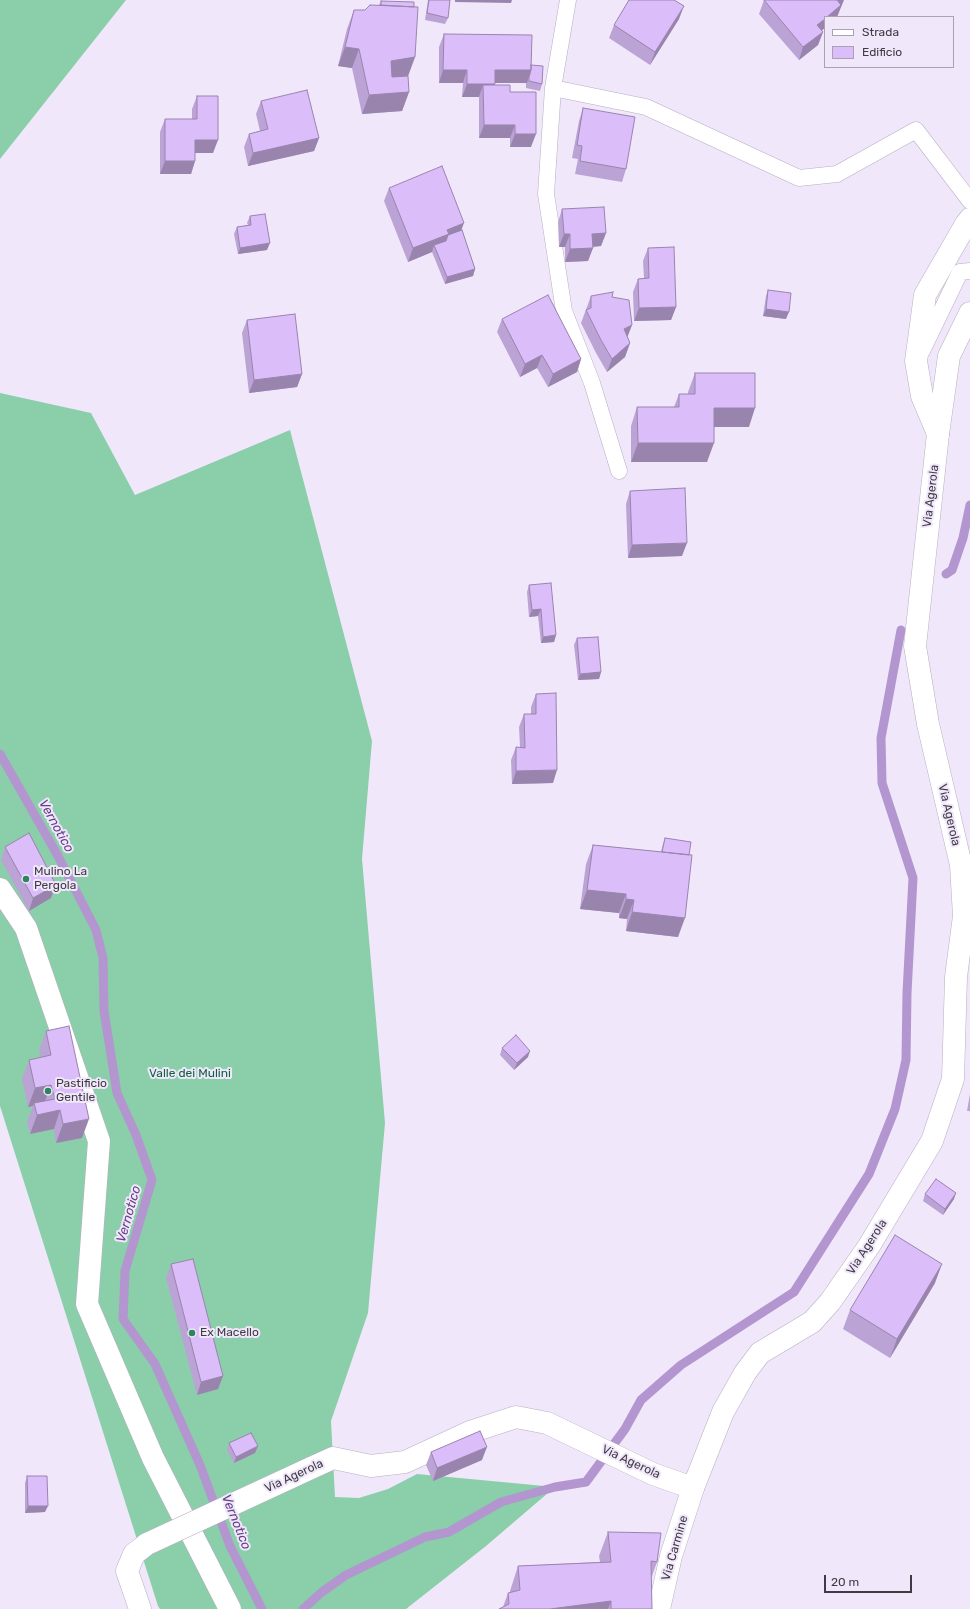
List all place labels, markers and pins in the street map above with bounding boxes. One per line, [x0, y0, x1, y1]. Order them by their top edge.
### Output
place label: Mulino La Pergola [34, 865, 87, 893]
marker: Mulino La Pergola [21, 874, 31, 884]
place label: Pastificio Gentile [56, 1077, 107, 1105]
marker: Pastificio Gentile [43, 1086, 53, 1096]
place label: Ex Macello [200, 1326, 259, 1340]
marker: Ex Macello [187, 1328, 197, 1338]

